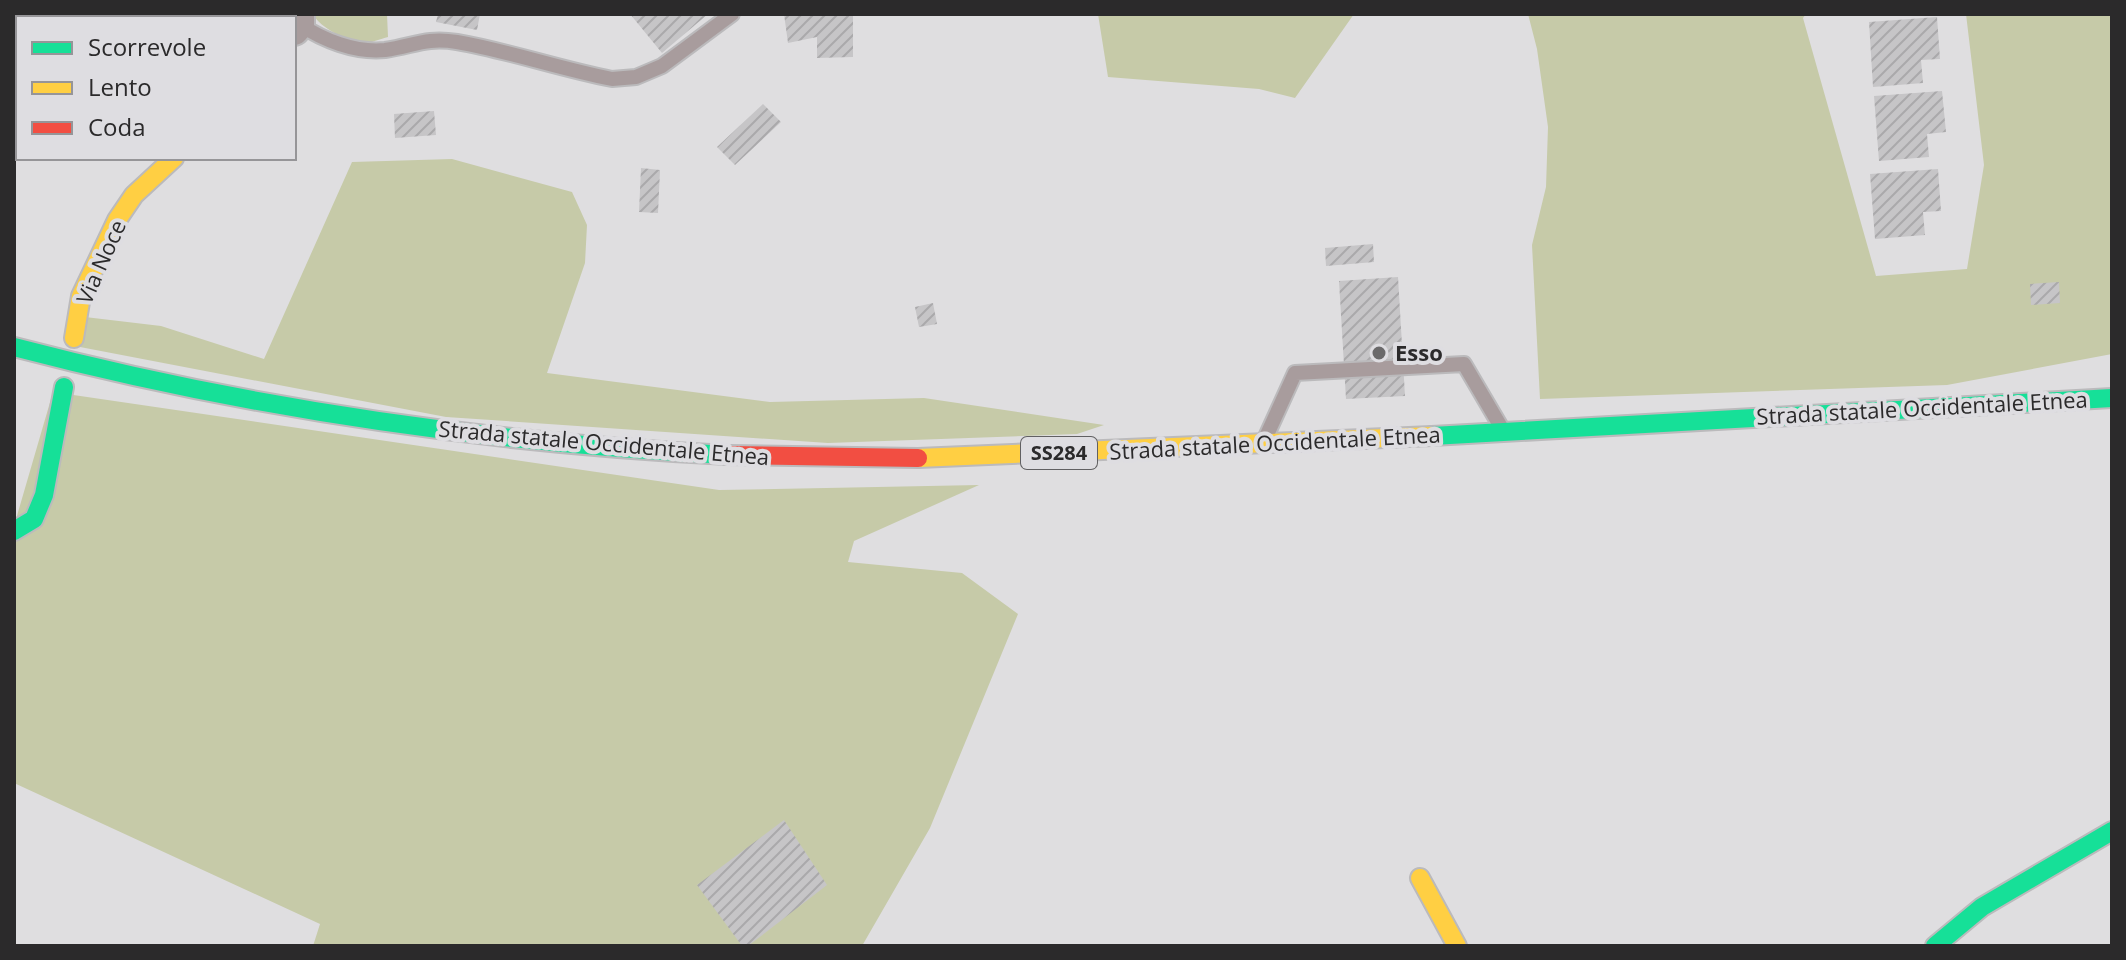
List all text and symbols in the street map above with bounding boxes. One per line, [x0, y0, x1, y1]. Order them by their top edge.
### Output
legend [16, 16, 296, 160]
text: Scorrevole [88, 30, 206, 63]
text: Lento [88, 70, 152, 103]
text: Coda [88, 110, 146, 143]
street label: Via Noce [68, 215, 132, 308]
place label: Esso [1395, 337, 1443, 367]
marker: Esso [1370, 344, 1388, 362]
street label: Strada statale Occidentale Etnea [1756, 383, 2088, 431]
street label: Strada statale Occidentale Etnea [438, 413, 771, 471]
street label: Strada statale Occidentale Etnea [1109, 418, 1441, 466]
road number: SS284 [1021, 437, 1097, 469]

